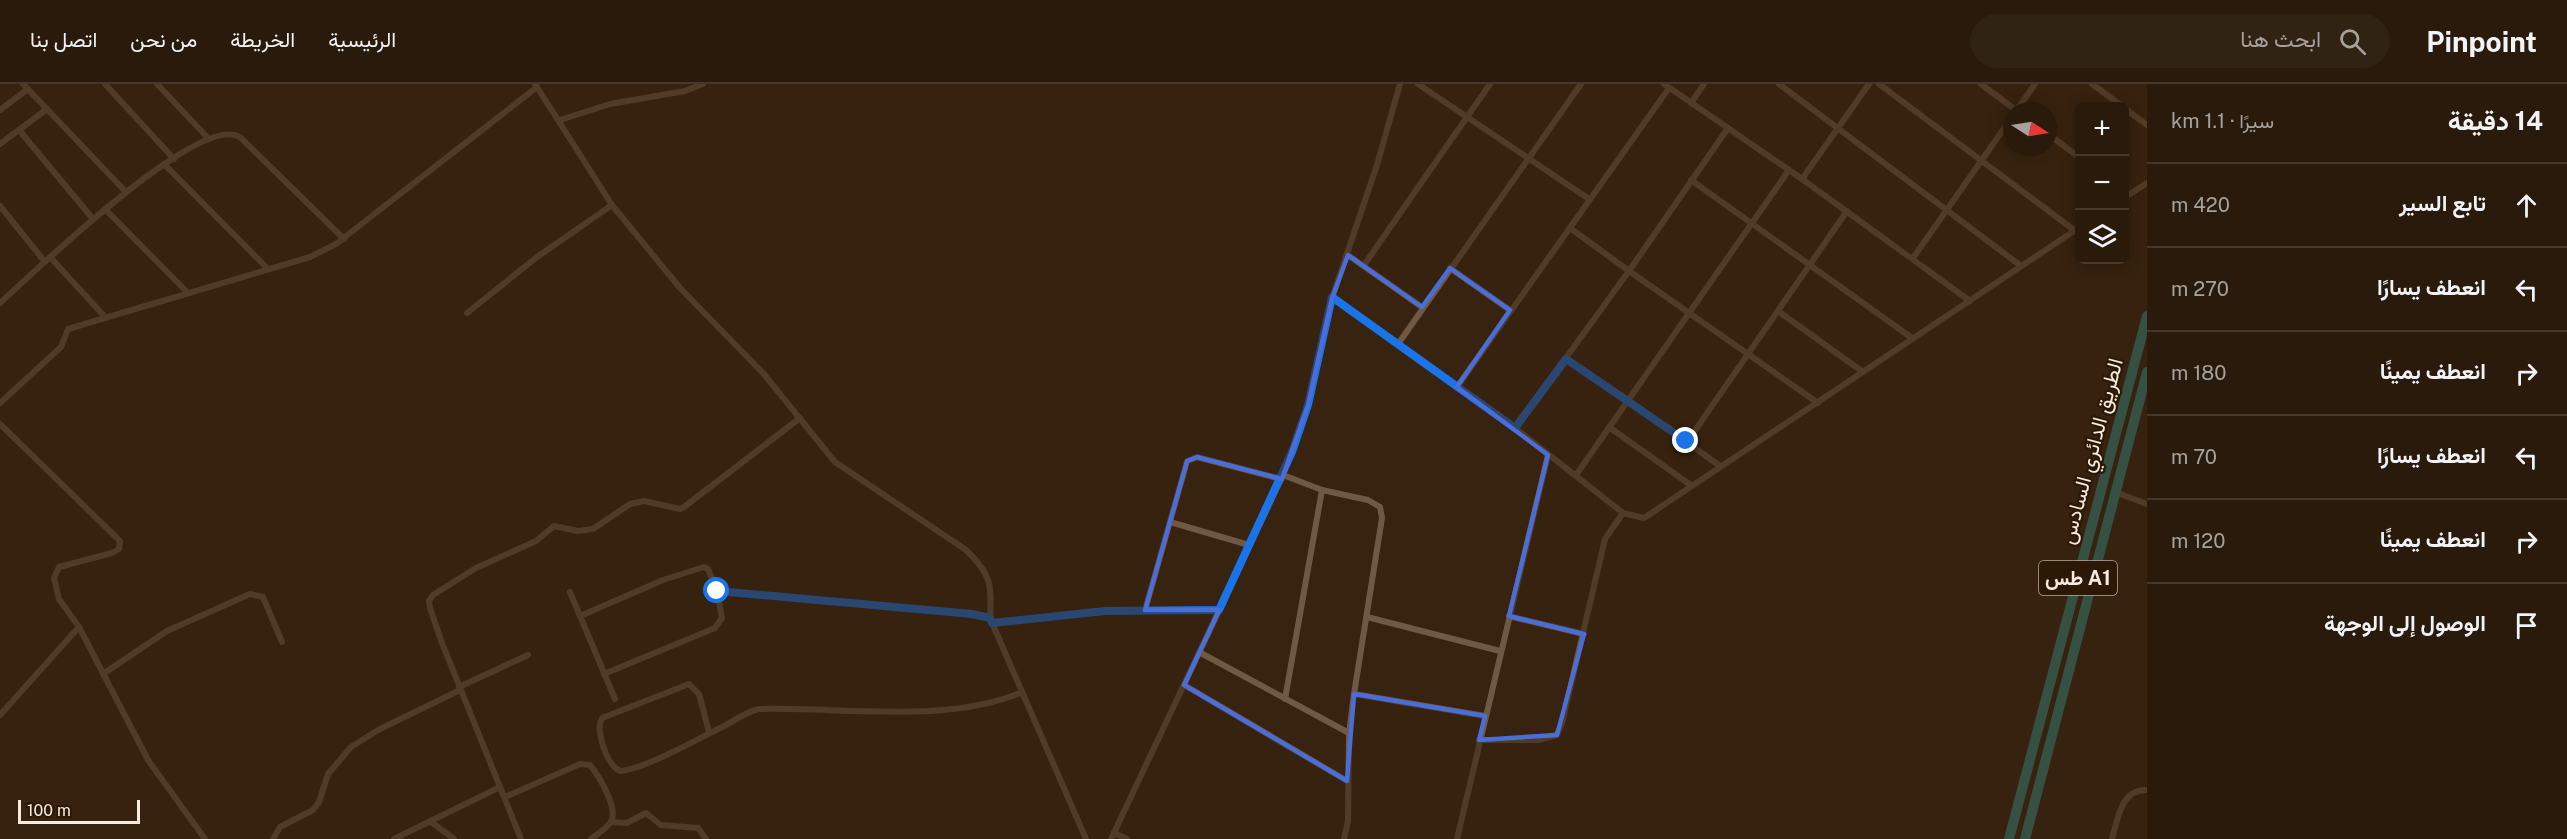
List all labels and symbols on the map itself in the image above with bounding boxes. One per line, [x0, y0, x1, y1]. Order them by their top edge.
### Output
north arrow [2003, 102, 2057, 156]
street label: الطريق الدائري السادس [2054, 355, 2133, 548]
route end [1672, 427, 1698, 453]
road number: طس A1 [2039, 561, 2117, 595]
route start [703, 577, 729, 603]
scale bar [18, 797, 140, 824]

